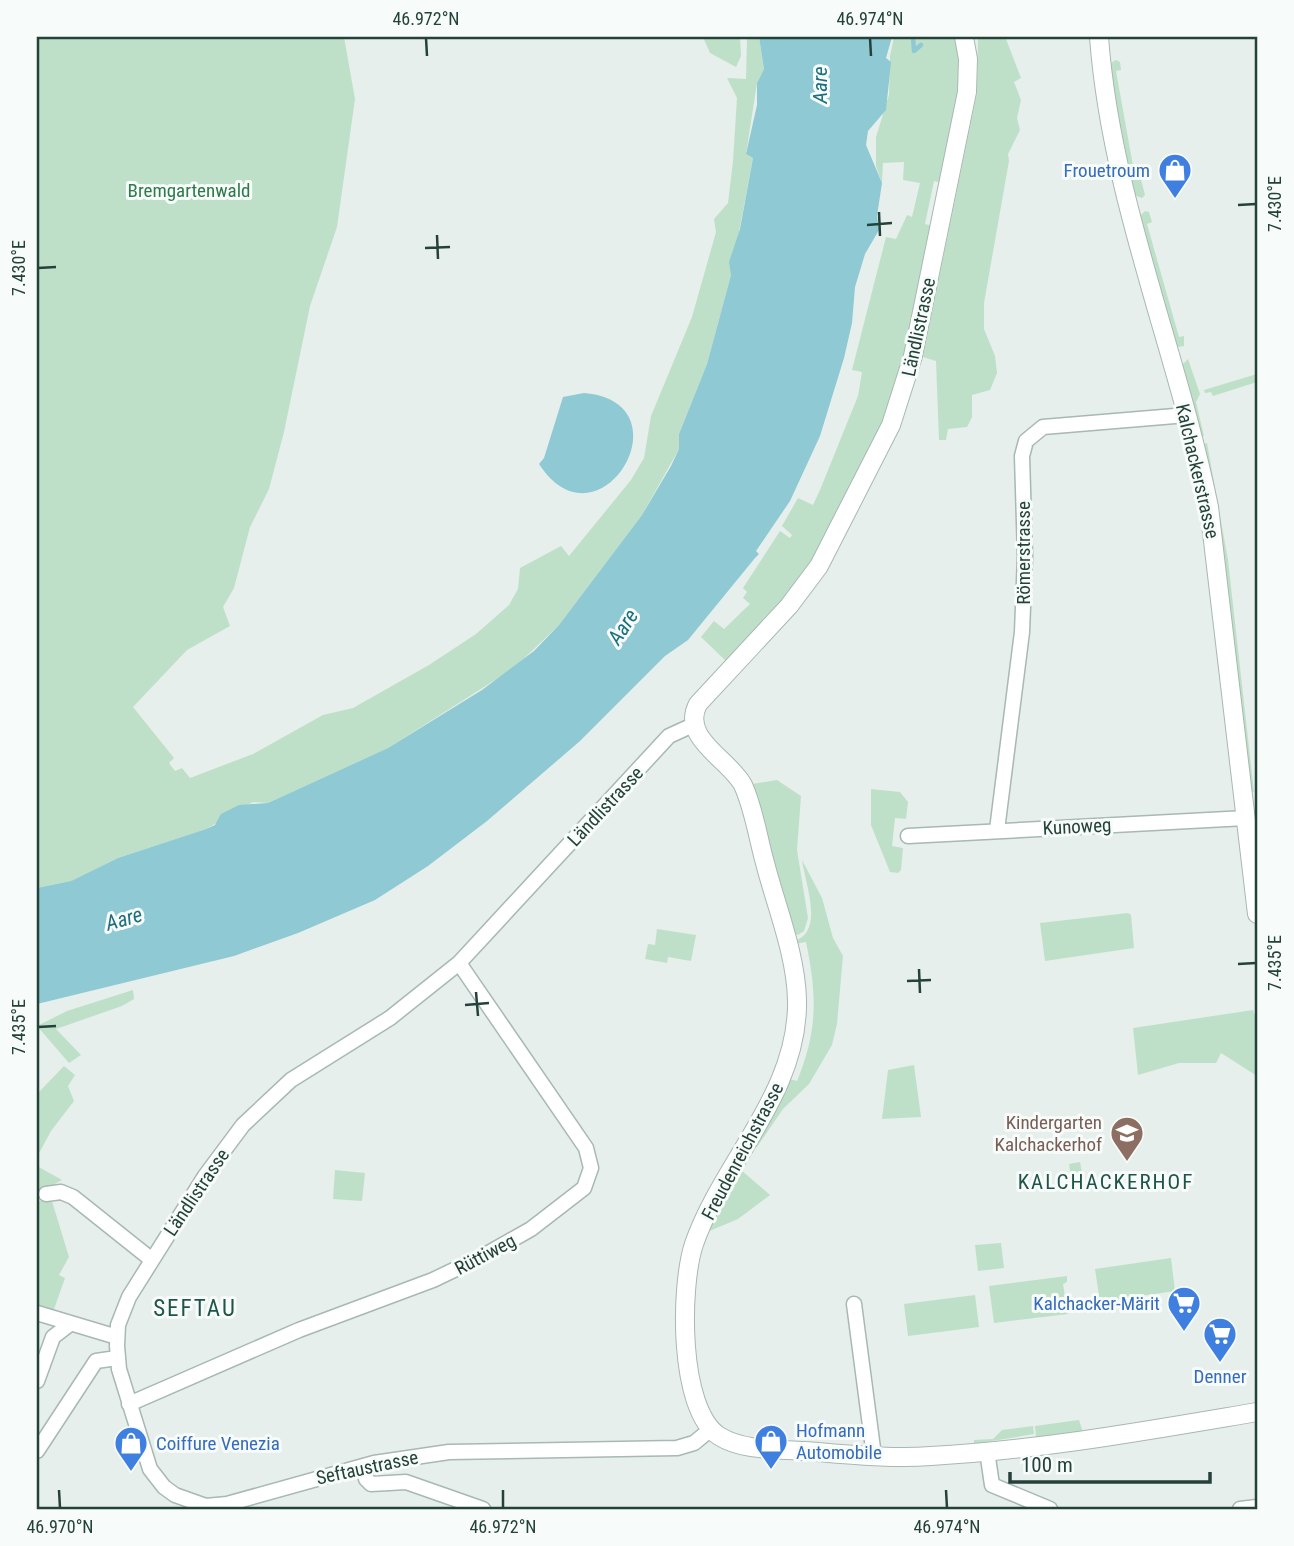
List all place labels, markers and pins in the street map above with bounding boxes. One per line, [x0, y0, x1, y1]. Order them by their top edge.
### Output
shop icon: Frouetroum [1156, 151, 1194, 200]
place label: Frouetroum [1064, 159, 1150, 182]
place label: Kindergarten Kalchackerhof [995, 1111, 1102, 1156]
school or university icon: Kindergarten Kalchackerhof [1108, 1114, 1146, 1163]
supermarket icon: Kalchacker-Märit [1165, 1284, 1203, 1333]
place label: Kalchacker-Märit [1033, 1292, 1160, 1315]
supermarket icon: Denner [1201, 1315, 1239, 1364]
place label: Denner [1194, 1365, 1247, 1388]
place label: Hofmann Automobile [796, 1419, 882, 1464]
shop icon: Hofmann Automobile [752, 1422, 790, 1471]
shop icon: Coiffure Venezia [112, 1424, 150, 1473]
place label: Coiffure Venezia [156, 1432, 280, 1455]

